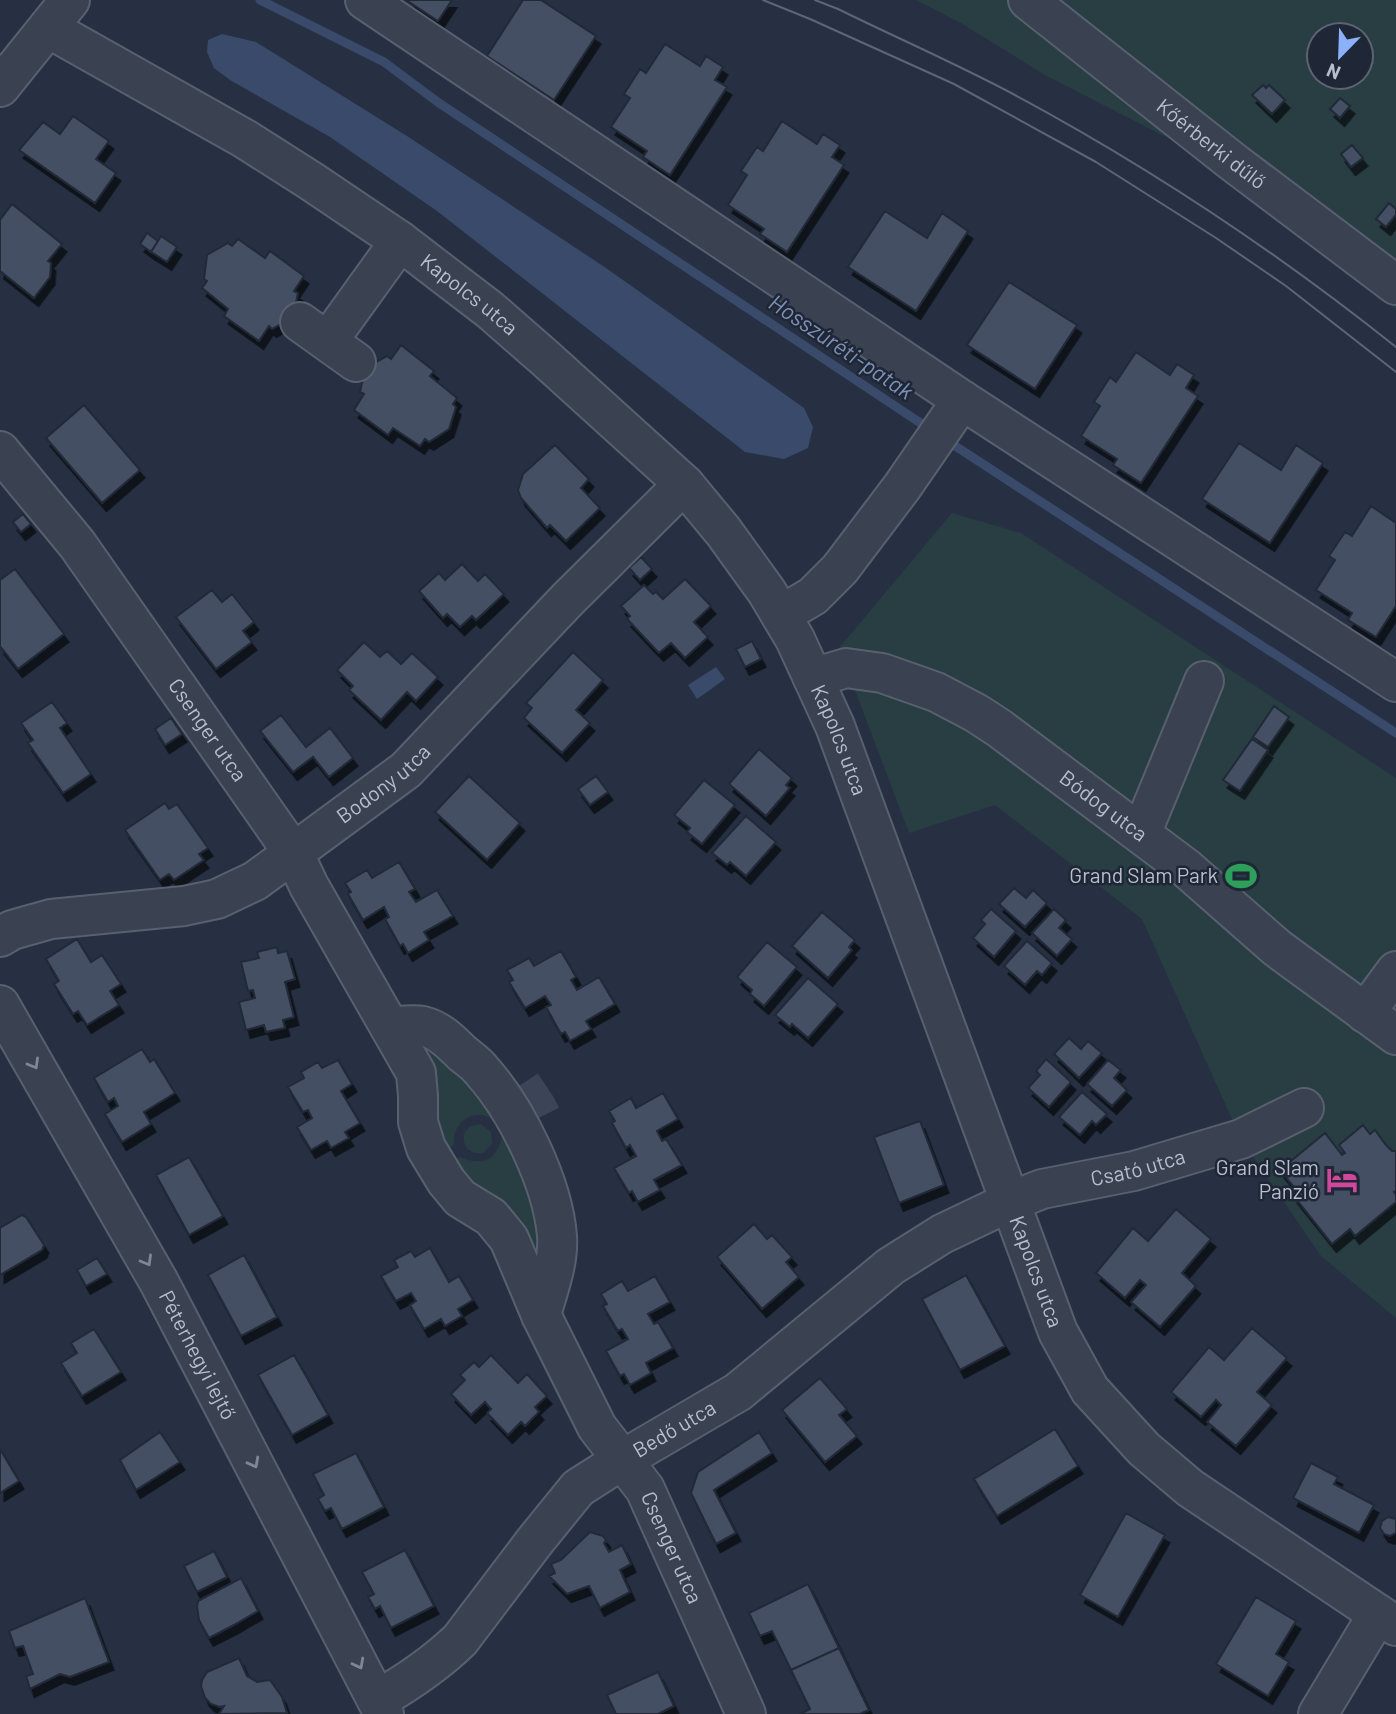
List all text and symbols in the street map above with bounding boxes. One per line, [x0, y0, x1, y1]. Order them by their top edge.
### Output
north arrow [1305, 21, 1375, 91]
text: N [1323, 59, 1343, 85]
street label: Kőérberki dűlő [1152, 93, 1271, 193]
street label: Kapolcs utca [416, 247, 524, 340]
water label: Hosszúréti-patak [764, 288, 919, 405]
street label: Csenger utca [164, 673, 253, 786]
street label: Kapolcs utca [807, 680, 873, 798]
street label: Bodony utca [331, 738, 435, 828]
street label: Bódog utca [1055, 764, 1153, 846]
sports icon: Grand Slam Park [1224, 859, 1258, 893]
place label: Grand Slam Park [1069, 862, 1218, 887]
one-way arrow [26, 1057, 39, 1070]
street label: Csató utca [1088, 1142, 1188, 1190]
place label: Grand Slam Panzió [1216, 1154, 1319, 1203]
hotel icon: Grand Slam Panzió [1325, 1163, 1359, 1197]
street label: Kapolcs utca [1005, 1212, 1069, 1330]
one-way arrow [139, 1254, 152, 1267]
street label: Péterhegyi lejtő [155, 1286, 242, 1423]
street label: Bedő utca [628, 1394, 719, 1462]
one-way arrow [245, 1455, 259, 1468]
street label: Csenger utca [637, 1487, 709, 1607]
one-way arrow [350, 1657, 364, 1669]

